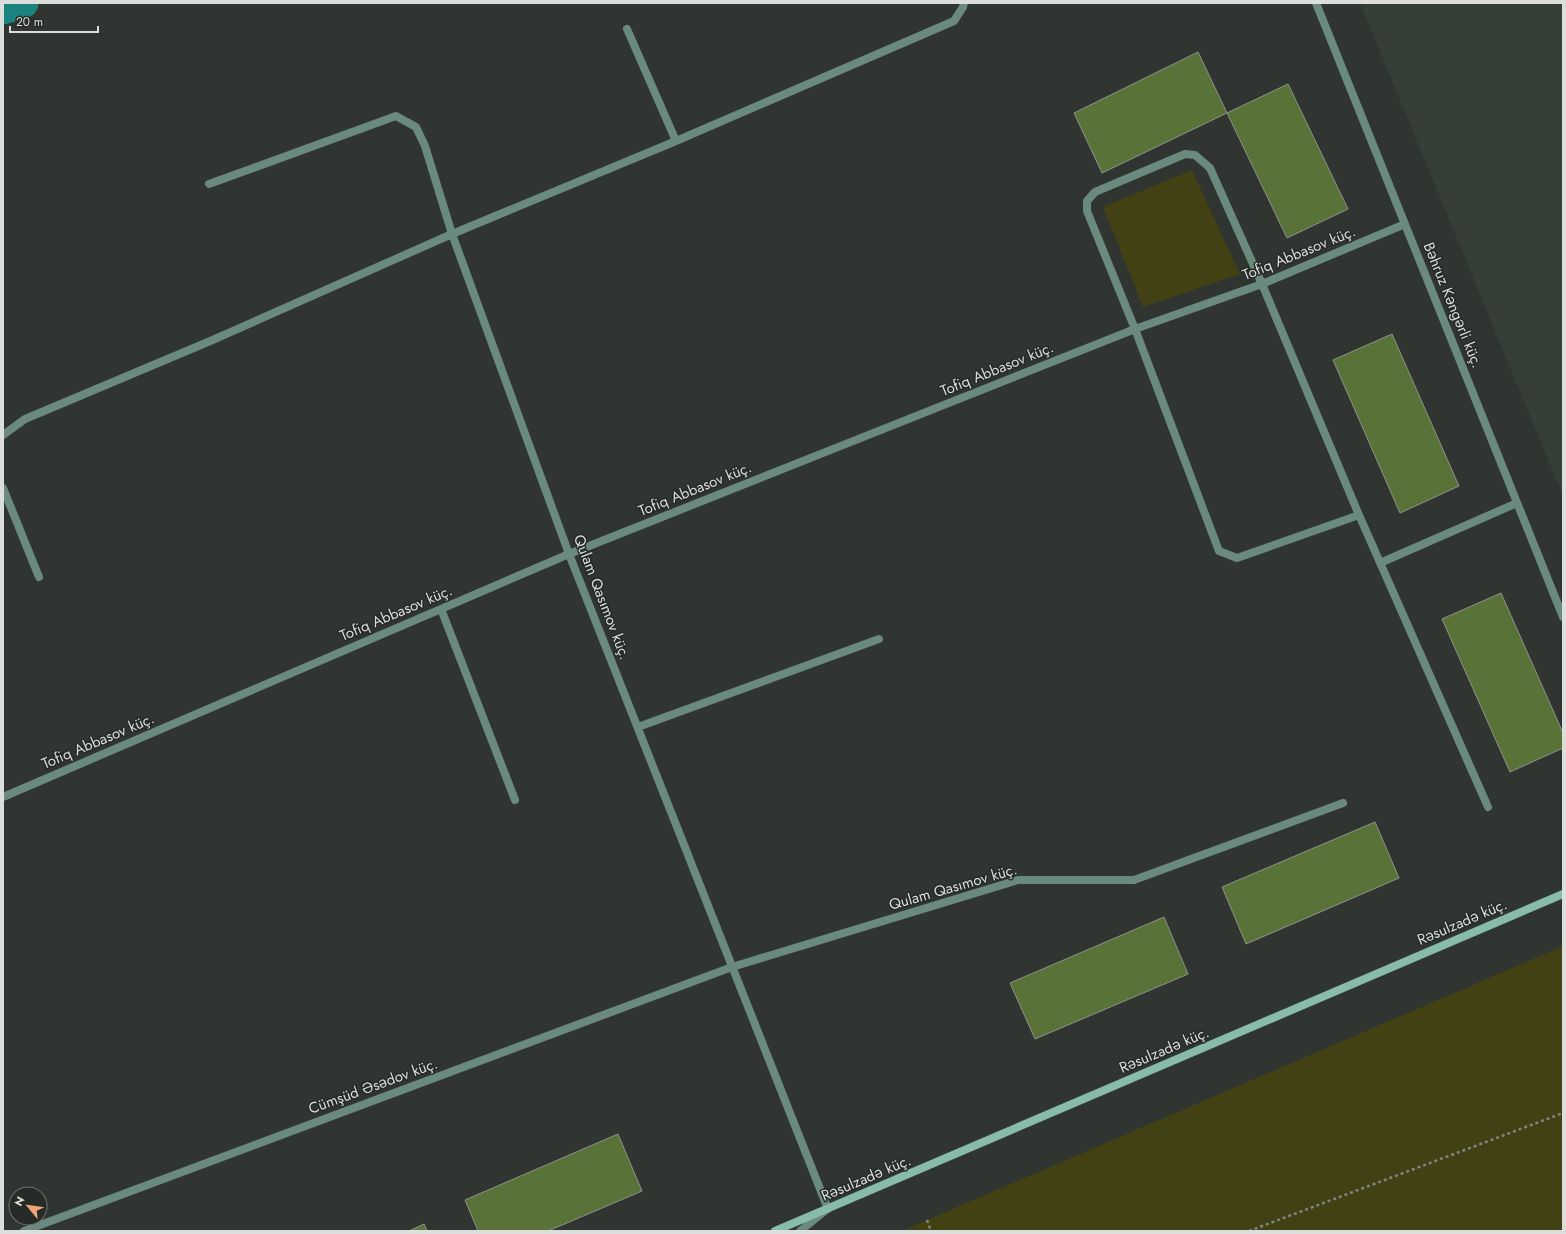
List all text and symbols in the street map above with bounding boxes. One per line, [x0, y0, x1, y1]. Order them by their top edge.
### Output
scale bar [10, 8, 98, 34]
text: 20 m [16, 13, 43, 31]
street label: Tofiq Abbasov küç. [1239, 220, 1359, 286]
street label: Bəhruz Kəngərli küç. [1418, 239, 1488, 371]
street label: Tofiq Abbasov küç. [937, 336, 1057, 402]
street label: Tofiq Abbasov küç. [635, 456, 755, 522]
street label: Qulam Qasımov küç. [568, 531, 636, 663]
street label: Tofiq Abbasov küç. [336, 579, 456, 647]
street label: Tofiq Abbasov küç. [38, 707, 158, 775]
street label: Qulam Qasımov küç. [886, 858, 1020, 916]
street label: Rəsulzadə küç. [1414, 893, 1510, 951]
street label: Rəsulzadə küç. [1116, 1021, 1212, 1079]
street label: Cümşüd Əsədov küç. [305, 1052, 441, 1120]
street label: Rəsulzadə küç. [818, 1149, 914, 1207]
north arrow [8, 1186, 48, 1226]
text: N [10, 1193, 28, 1209]

